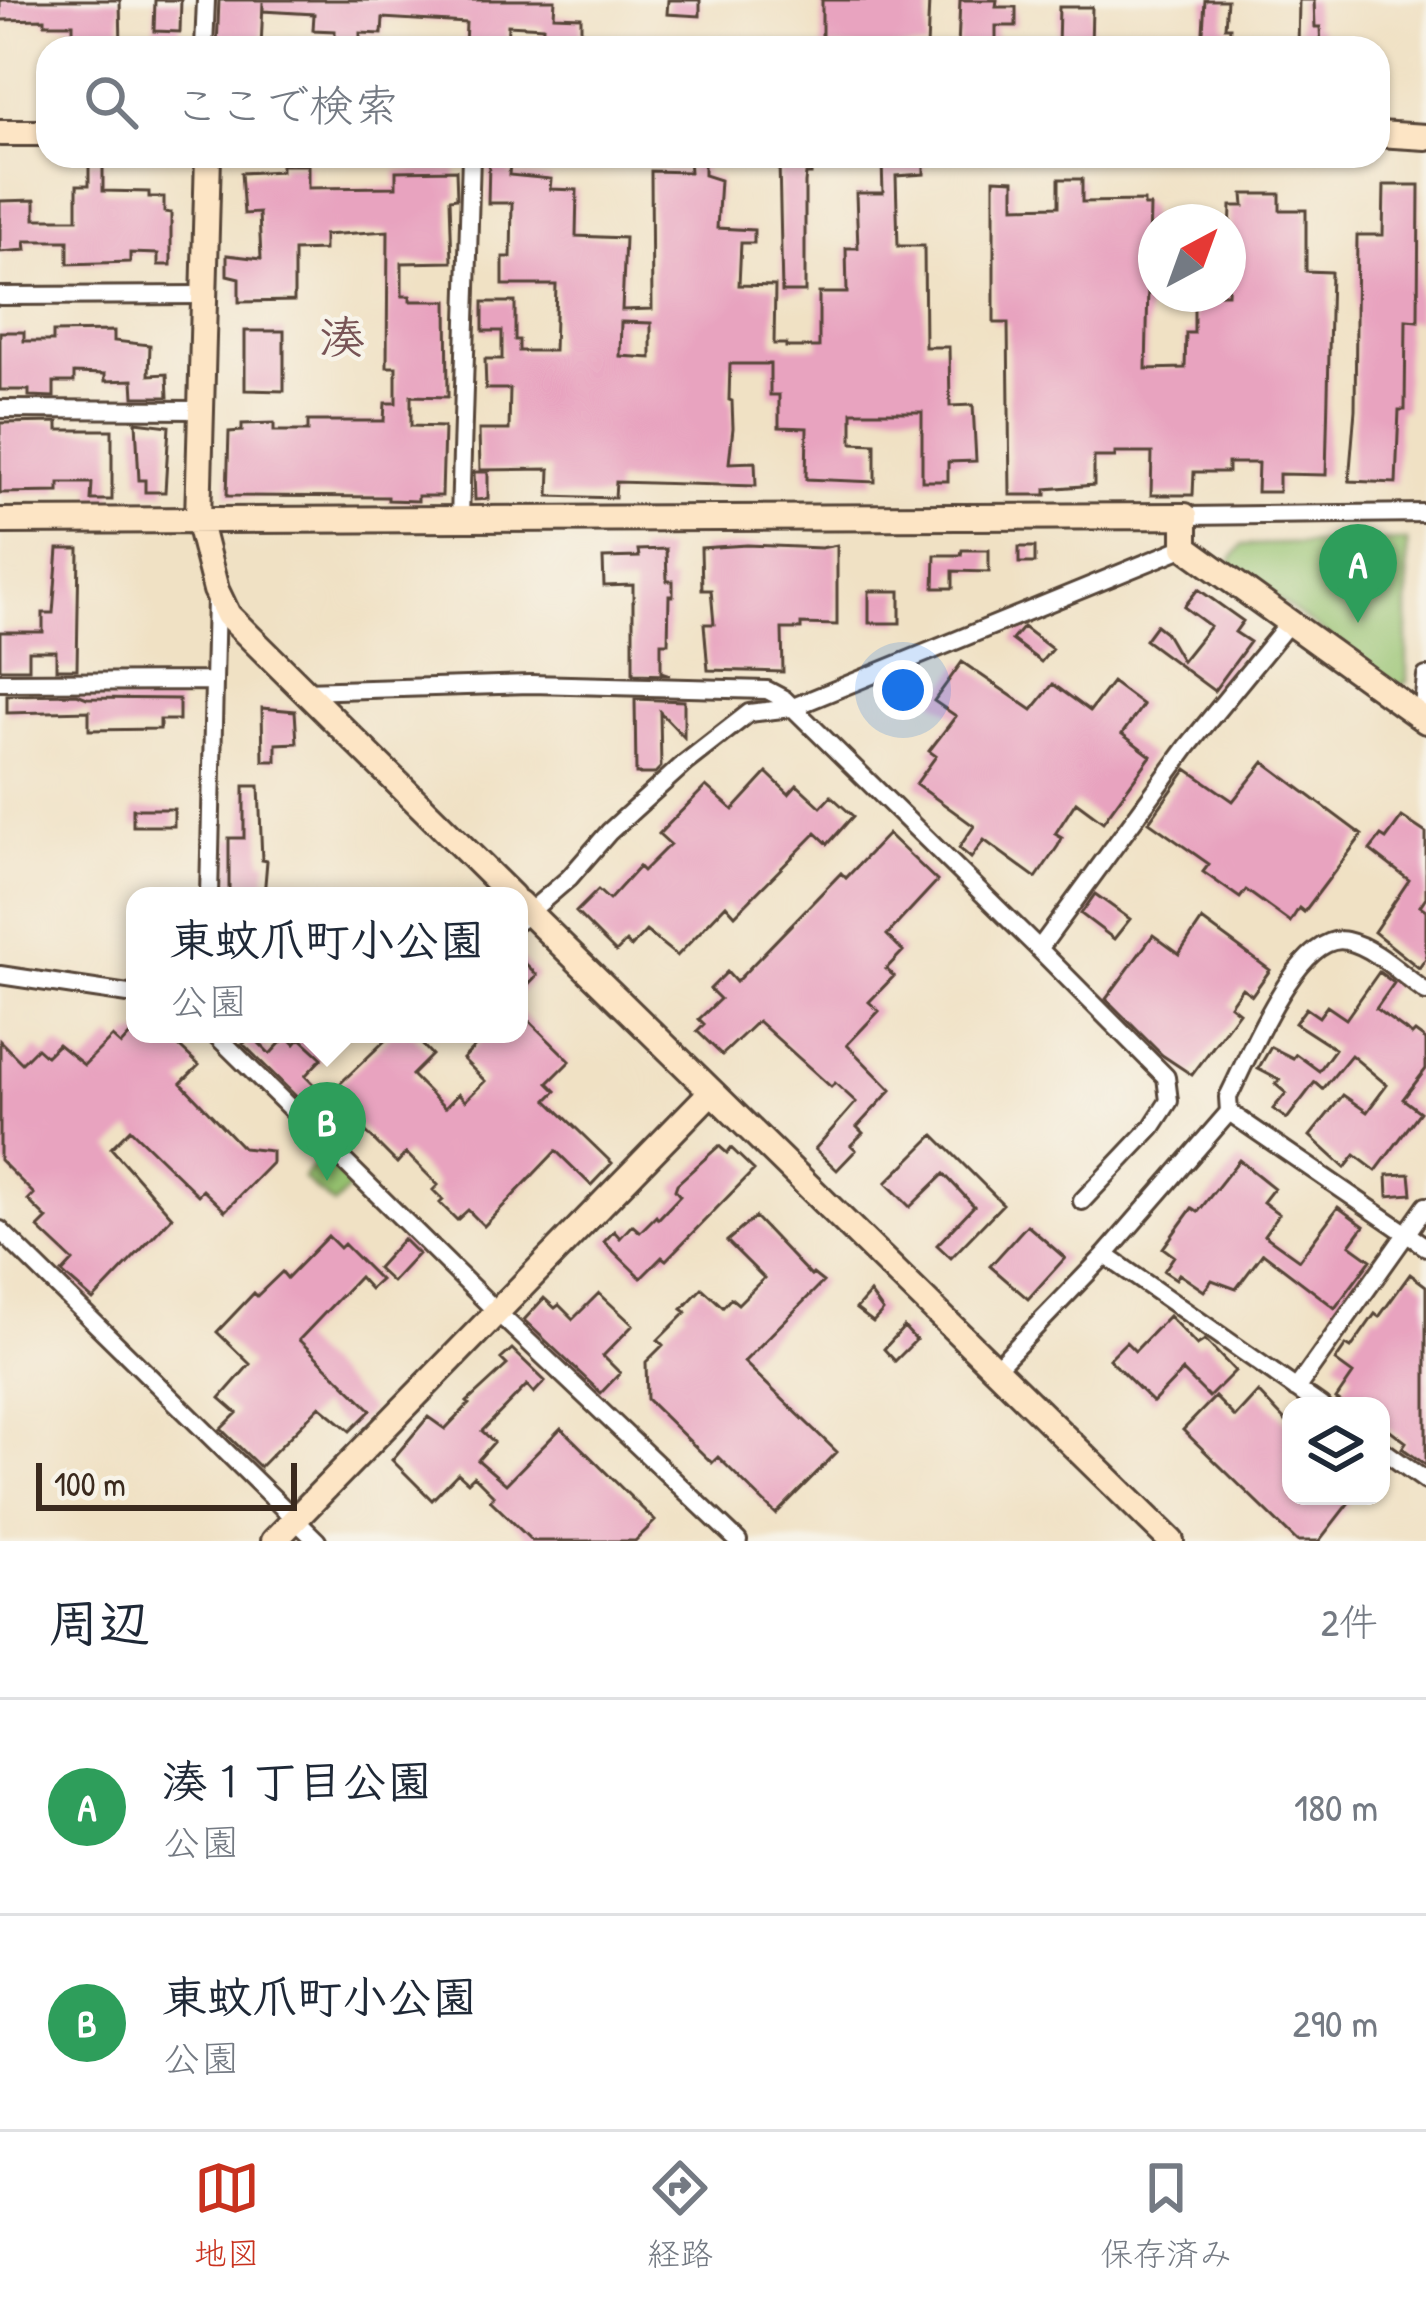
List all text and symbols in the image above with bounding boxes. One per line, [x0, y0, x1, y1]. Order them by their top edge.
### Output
search box [36, 36, 1390, 168]
icon: search [78, 69, 144, 135]
text: ここで検索 [174, 74, 399, 135]
north arrow [1138, 204, 1246, 312]
district label: 湊 [319, 306, 365, 367]
pin: A [1319, 524, 1397, 623]
your location [873, 660, 933, 720]
popup [126, 887, 528, 1043]
text: 東蚊爪町小公園 [169, 909, 485, 970]
text: 公園 [169, 974, 248, 1027]
pin: B [288, 1082, 366, 1181]
map controls [1282, 1397, 1390, 1505]
button: layers [1282, 1397, 1390, 1505]
scale bar [36, 1457, 297, 1510]
text: 100 m [54, 1462, 126, 1506]
text: 周辺 [48, 1588, 150, 1657]
text: 2件 [1321, 1595, 1378, 1648]
text: 湊１丁目公園 [162, 1750, 432, 1811]
text: A [77, 1780, 97, 1833]
text: 180 m [1294, 1780, 1378, 1833]
text: 公園 [162, 1815, 240, 1868]
text: 東蚊爪町小公園 [162, 1966, 477, 2027]
text: B [77, 1996, 97, 2049]
text: 290 m [1292, 1996, 1378, 2049]
text: 公園 [162, 2031, 240, 2084]
tab: 地図 [194, 2155, 260, 2275]
tab: 経路 [647, 2155, 713, 2275]
tab: 保存済み [1100, 2155, 1232, 2275]

